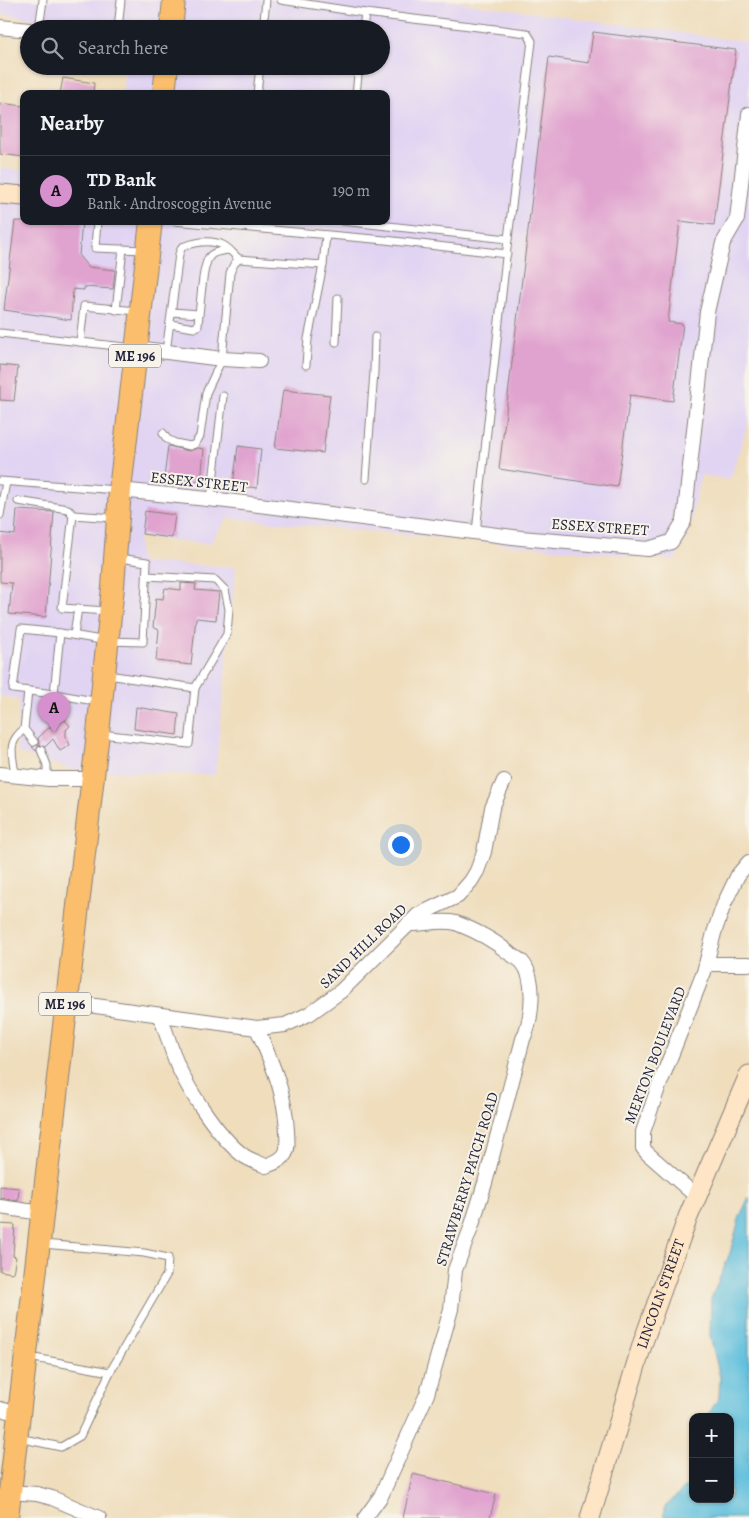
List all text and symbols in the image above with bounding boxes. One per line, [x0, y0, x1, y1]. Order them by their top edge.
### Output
search box [20, 20, 390, 75]
icon: search [38, 34, 66, 62]
text: Search here [78, 35, 168, 61]
text: Nearby [40, 109, 103, 137]
text: TD Bank [87, 167, 156, 193]
text: A [51, 180, 61, 202]
text: 190 m [332, 180, 370, 202]
text: Bank · Androscoggin Avenue [87, 193, 272, 215]
road number: ME 196 [109, 344, 161, 368]
street label: ESSEX STREET [149, 467, 249, 497]
street label: ESSEX STREET [551, 514, 650, 540]
pin: A [38, 692, 70, 733]
your location [388, 832, 414, 858]
street label: SAND HILL ROAD [315, 899, 411, 993]
street label: MERTON BOULEVARD [620, 983, 690, 1127]
road number: ME 196 [39, 992, 91, 1016]
street label: STRAWBERRY PATCH ROAD [431, 1089, 503, 1269]
street label: LINCOLN STREET [632, 1235, 690, 1351]
map controls [689, 1413, 734, 1503]
button: + [689, 1413, 734, 1458]
button: − [689, 1458, 734, 1503]

